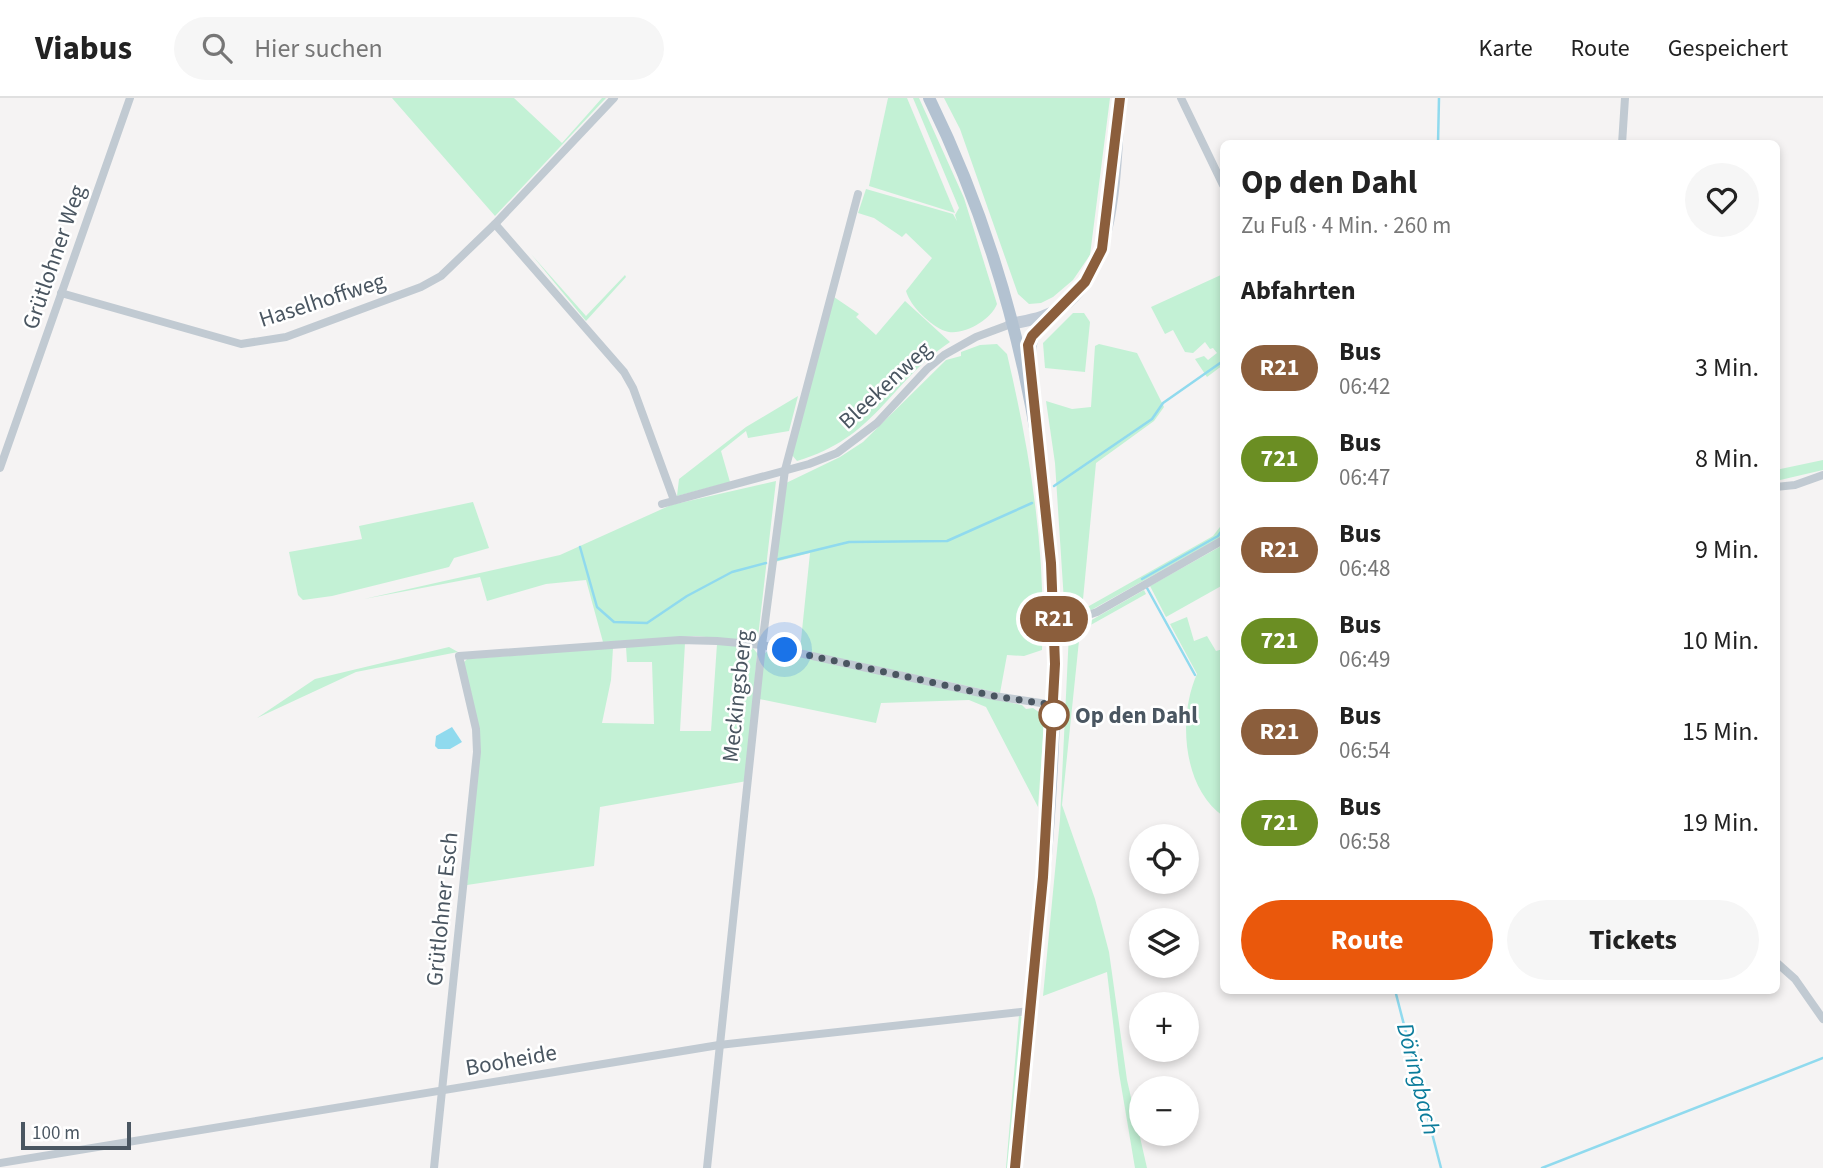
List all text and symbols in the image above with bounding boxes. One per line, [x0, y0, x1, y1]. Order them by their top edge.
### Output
search box [174, 17, 664, 80]
text: Viabus [35, 25, 132, 72]
icon: search [198, 29, 236, 67]
text: Hier suchen [254, 30, 383, 67]
text: Karte [1479, 31, 1533, 66]
text: Route [1571, 31, 1630, 66]
text: Gespeichert [1668, 31, 1788, 66]
text: Op den Dahl [1241, 159, 1417, 206]
button: heart [1685, 163, 1759, 237]
street label: Grütlohner Weg [14, 180, 94, 334]
text: Zu Fuß · 4 Min. · 260 m [1241, 209, 1451, 242]
street label: Haselhoffweg [255, 264, 390, 336]
text: Abfahrten [1241, 272, 1356, 309]
street label: Bleekenweg [831, 333, 939, 437]
text: Bus [1339, 333, 1381, 370]
text: 3 Min. [1695, 349, 1759, 386]
text: R21 [1259, 350, 1300, 385]
text: 06:42 [1339, 370, 1390, 403]
text: Bus [1339, 424, 1381, 461]
text: 8 Min. [1695, 440, 1759, 477]
text: 721 [1260, 441, 1299, 476]
text: 06:47 [1339, 461, 1390, 494]
text: Bus [1339, 515, 1381, 552]
text: 9 Min. [1695, 531, 1759, 568]
text: R21 [1259, 532, 1300, 567]
text: 06:48 [1339, 552, 1390, 585]
line badge: R21 [1014, 596, 1094, 642]
text: R21 [1034, 601, 1074, 636]
text: Bus [1339, 606, 1381, 643]
text: 10 Min. [1682, 622, 1759, 659]
text: 721 [1260, 623, 1299, 658]
street label: Meckingsberg [714, 628, 760, 764]
your location [767, 632, 802, 667]
text: 06:49 [1339, 643, 1390, 676]
text: Bus [1339, 697, 1381, 734]
place label: Op den Dahl [1075, 699, 1198, 732]
marker: Op den Dahl [1039, 700, 1069, 730]
text: 15 Min. [1682, 713, 1759, 750]
text: R21 [1259, 714, 1300, 749]
text: 06:54 [1339, 734, 1390, 767]
text: Bus [1339, 788, 1381, 825]
text: 19 Min. [1682, 804, 1759, 841]
text: 721 [1260, 805, 1299, 840]
map controls [1129, 824, 1199, 1146]
button: locate [1129, 824, 1199, 894]
text: 06:58 [1339, 825, 1390, 858]
street label: Grütlohner Esch [418, 830, 466, 988]
button: Route [1241, 900, 1493, 980]
button: Tickets [1507, 900, 1759, 980]
button: layers [1129, 908, 1199, 978]
button: + [1129, 992, 1199, 1062]
water label: Döringbach [1387, 1019, 1449, 1139]
street label: Booheide [463, 1036, 559, 1084]
button: − [1129, 1076, 1199, 1146]
scale bar [21, 1119, 131, 1151]
text: 100 m [32, 1120, 80, 1147]

